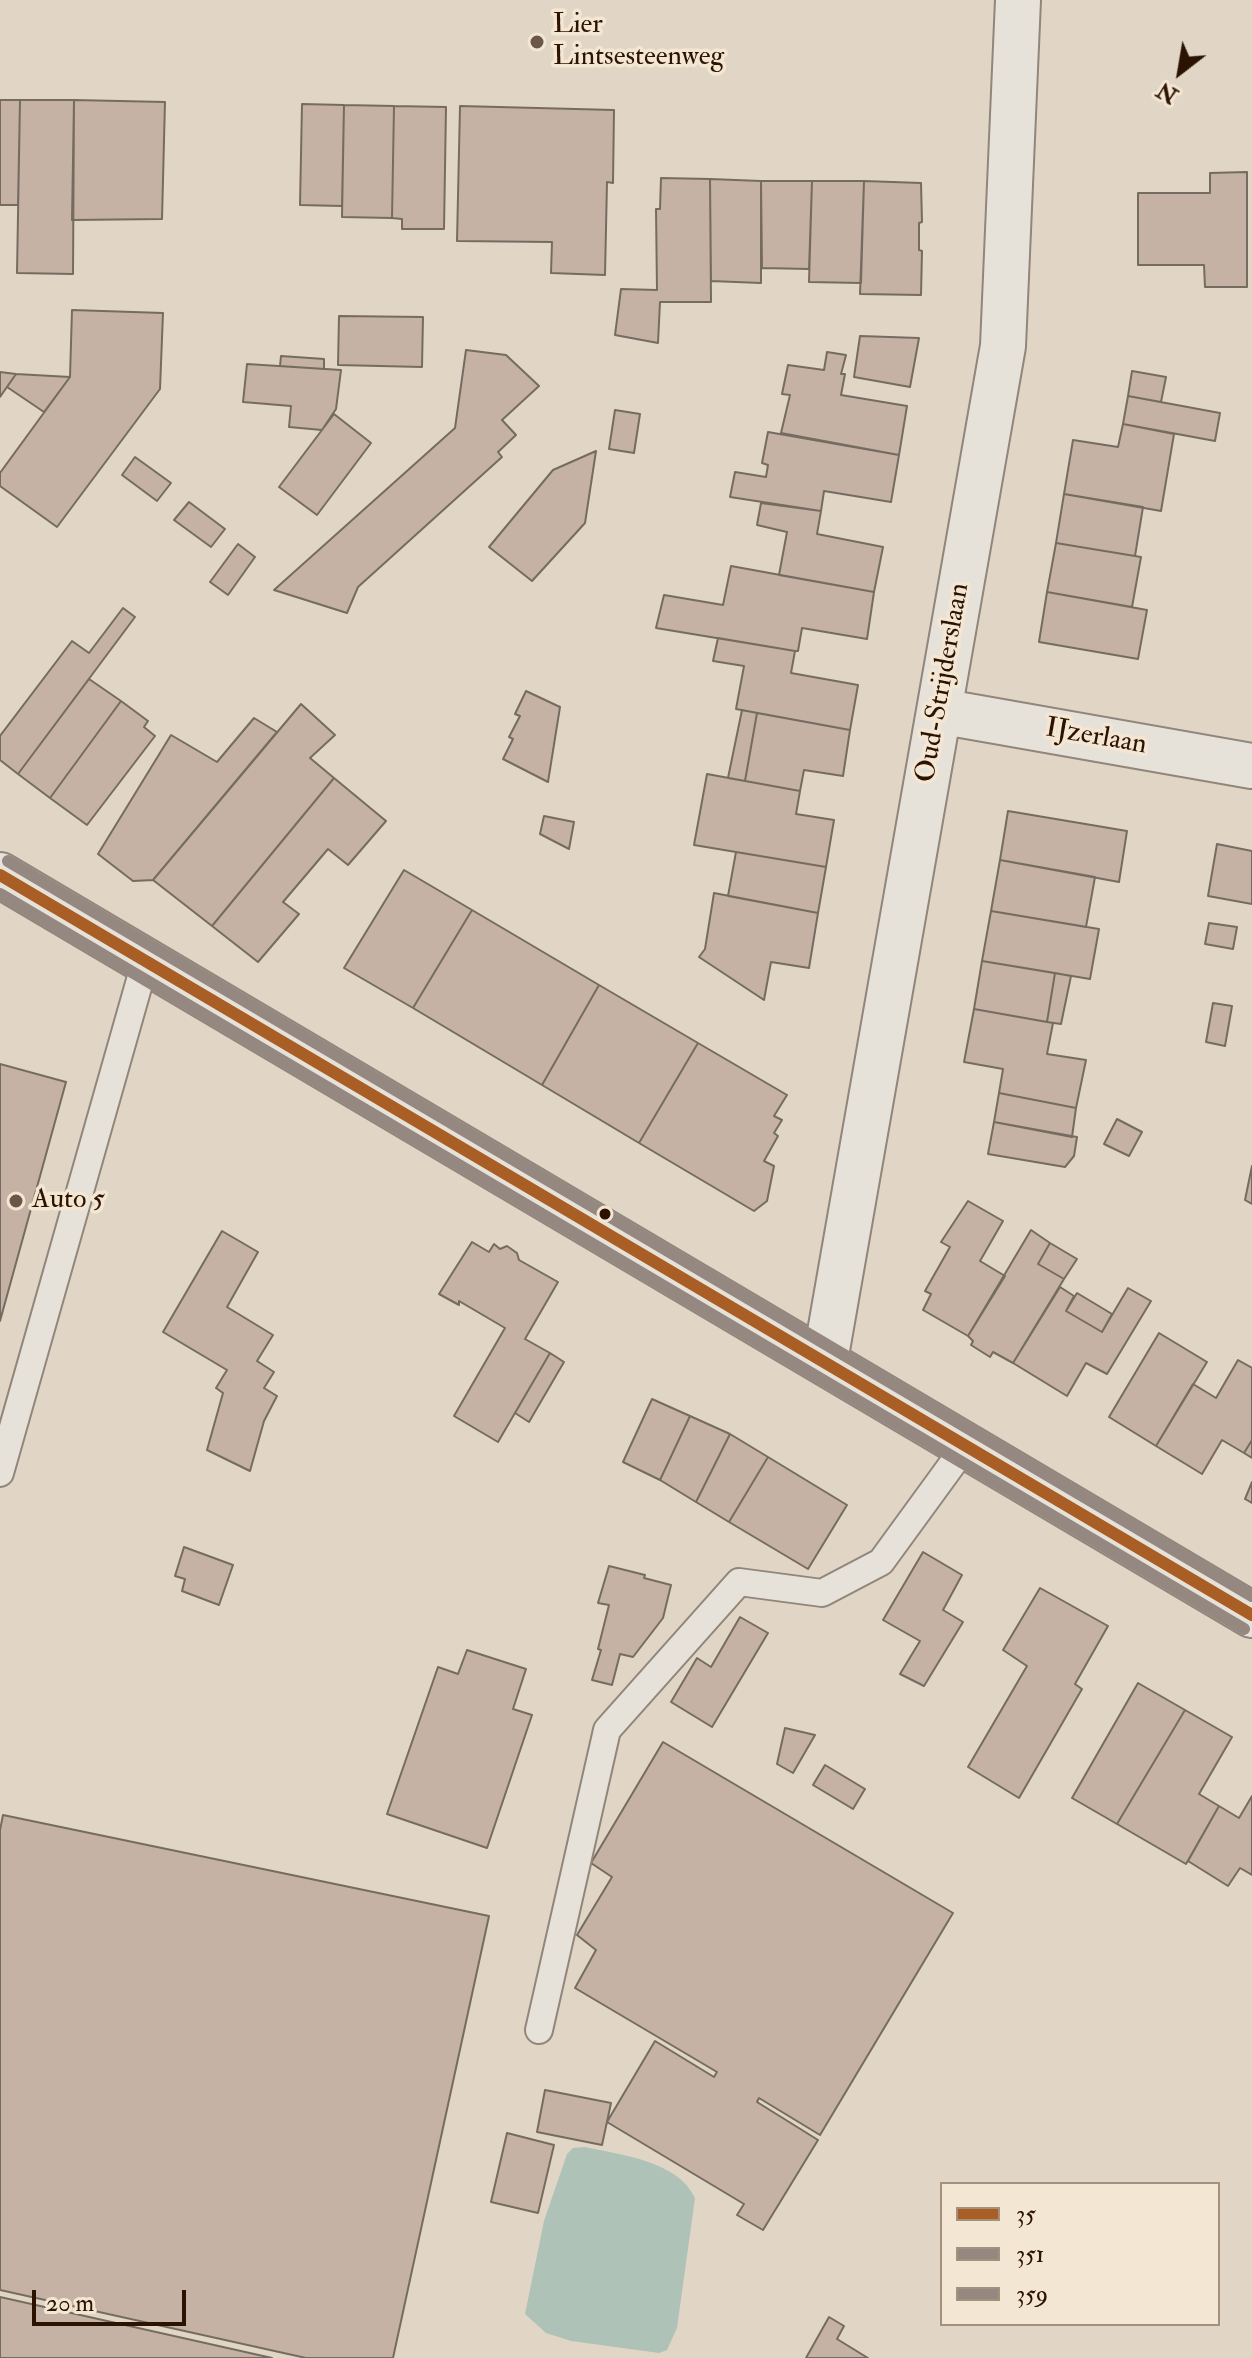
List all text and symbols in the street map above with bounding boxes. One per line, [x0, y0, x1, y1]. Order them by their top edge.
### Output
place label: Lier Lintsesteenweg [553, 9, 724, 75]
north arrow [1140, 32, 1220, 112]
marker: Lier Lintsesteenweg [528, 33, 546, 51]
text: N [1152, 76, 1183, 110]
street label: Oud-Strijderslaan [910, 581, 978, 785]
street label: IJzerlaan [1043, 713, 1149, 763]
place label: Auto 5 [32, 1184, 105, 1218]
marker: Auto 5 [7, 1192, 25, 1210]
unlabelled marker [597, 1206, 613, 1222]
legend [940, 2182, 1220, 2326]
text: 35 [1016, 2199, 1036, 2230]
text: 351 [1016, 2239, 1044, 2270]
scale bar [36, 2274, 190, 2324]
text: 359 [1016, 2279, 1048, 2310]
text: 20 m [46, 2288, 94, 2319]

